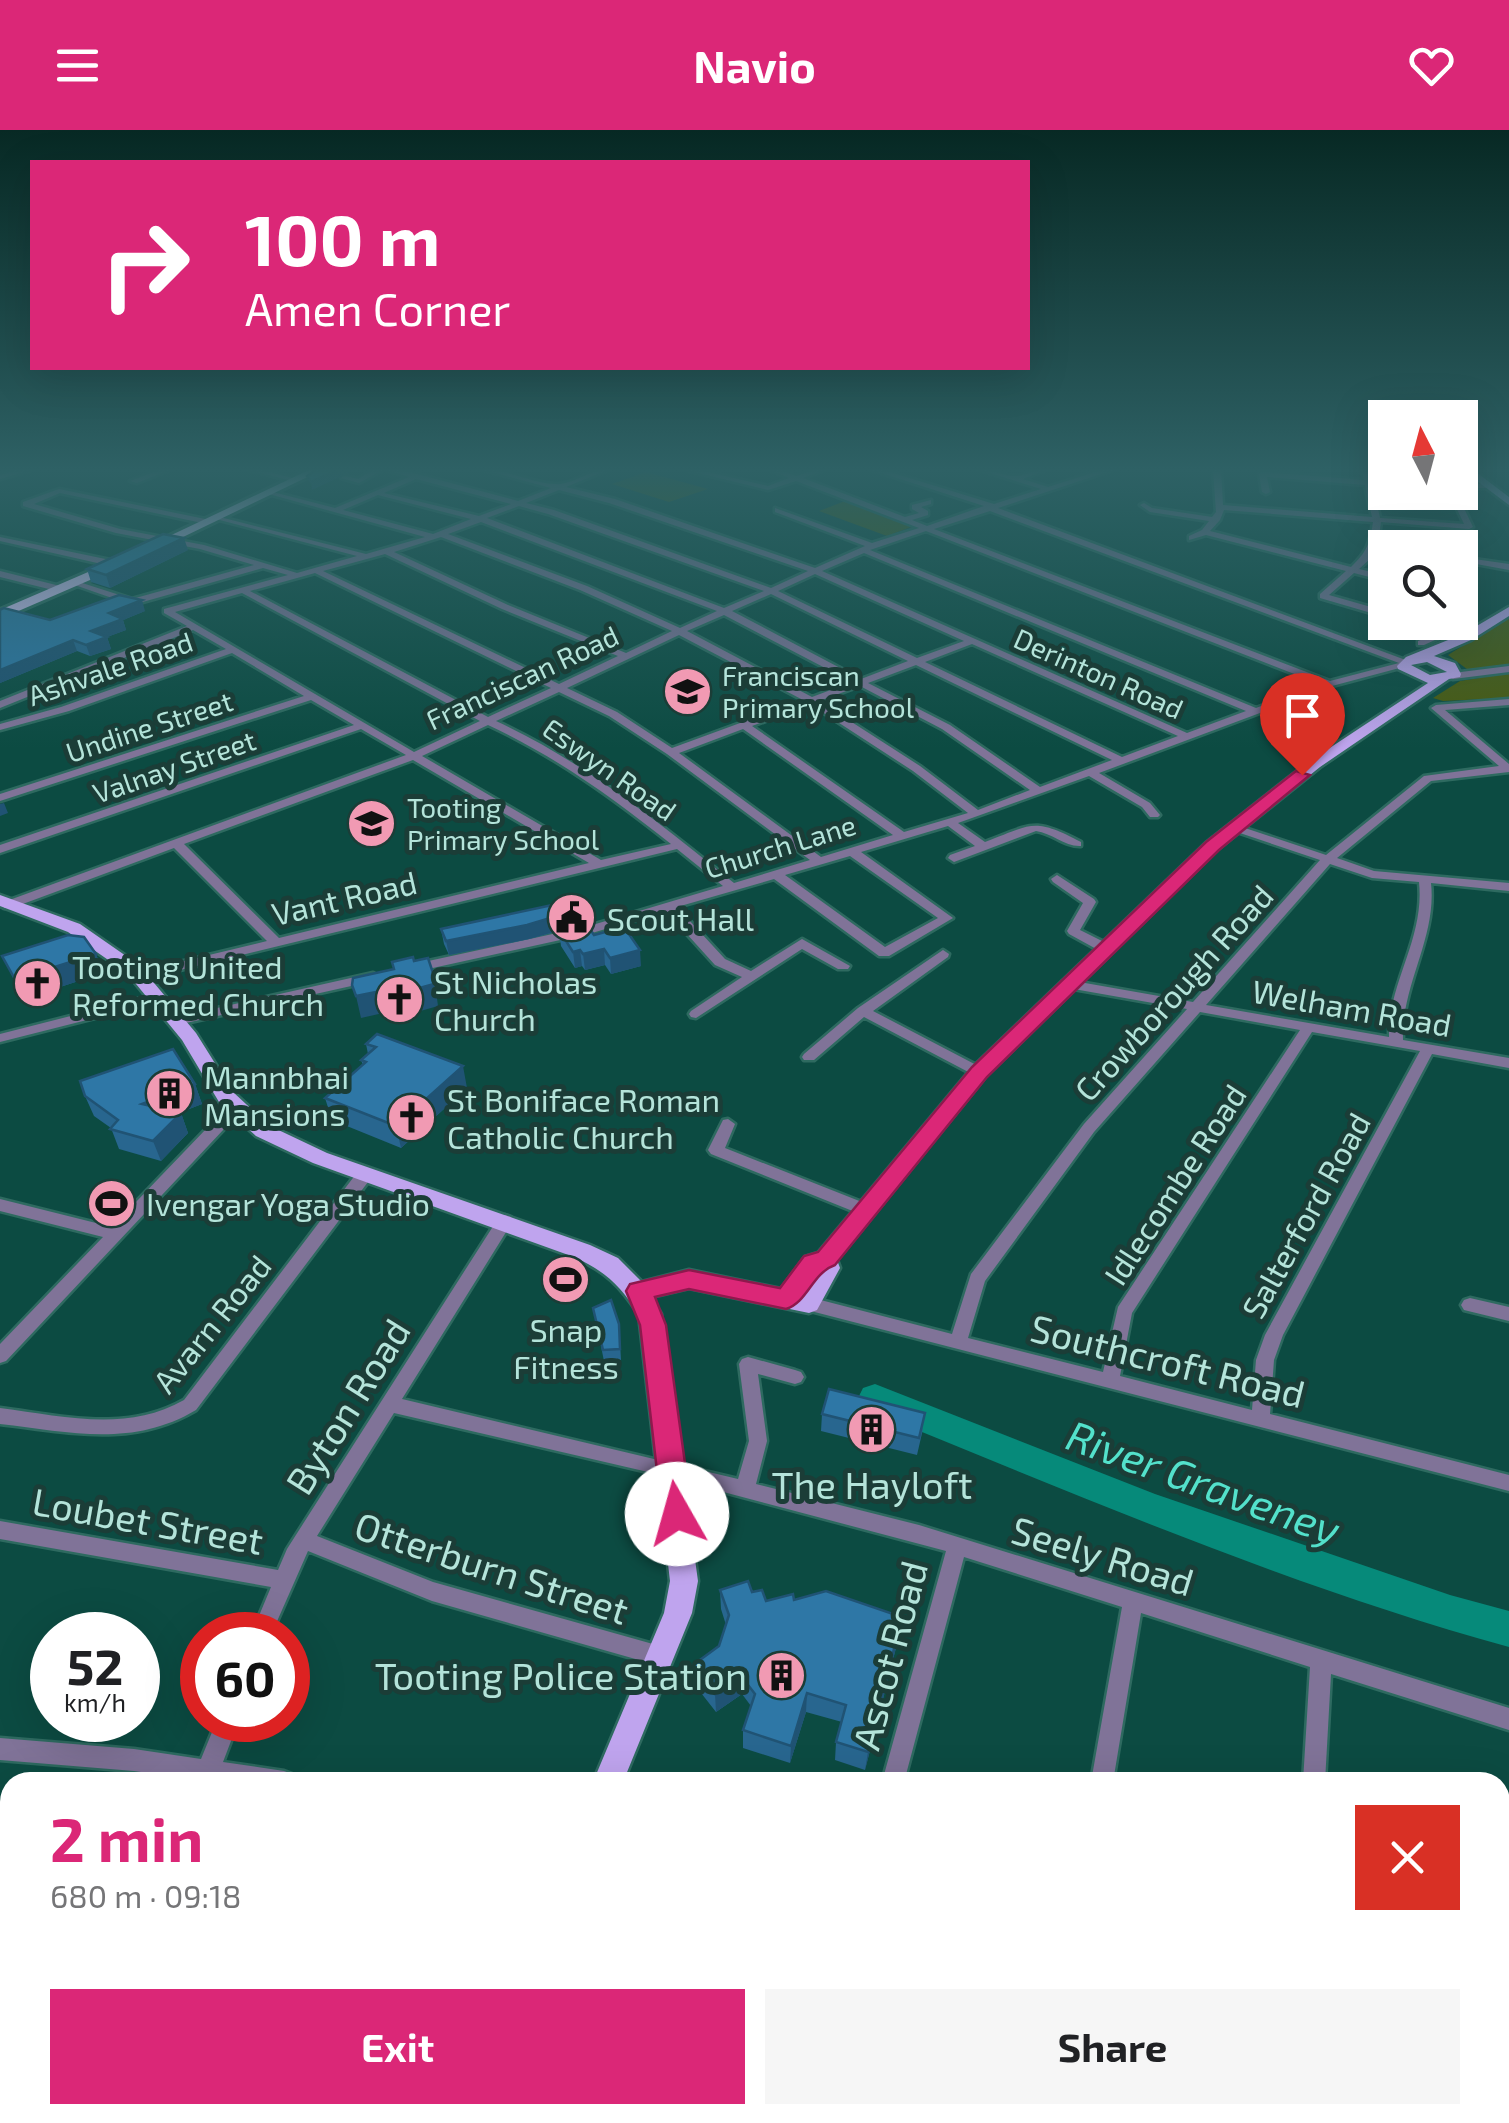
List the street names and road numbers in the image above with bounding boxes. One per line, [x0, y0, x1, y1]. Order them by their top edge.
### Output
street label: Franciscan Road [420, 618, 624, 736]
street label: Derinton Road [1009, 621, 1189, 725]
street label: Ashvale Road [23, 624, 197, 712]
street label: Undine Street [61, 683, 237, 769]
street label: Eswyn Road [537, 711, 683, 827]
street label: Valnay Street [88, 722, 260, 810]
street label: Church Lane [700, 807, 860, 885]
street label: Vant Road [268, 862, 420, 932]
street label: Crowborough Road [1066, 876, 1280, 1108]
street label: Welham Road [1249, 971, 1455, 1043]
street label: Idlecombe Road [1095, 1077, 1253, 1291]
street label: Salterford Road [1233, 1106, 1377, 1324]
street label: Avarn Road [144, 1247, 278, 1399]
street label: Southcroft Road [1026, 1304, 1310, 1416]
street label: Byton Road [275, 1310, 419, 1502]
street label: Loubet Street [29, 1477, 267, 1563]
street label: Otterburn Street [350, 1501, 634, 1633]
street label: Seely Road [1006, 1506, 1200, 1604]
street label: Ascot Road [842, 1556, 936, 1754]

